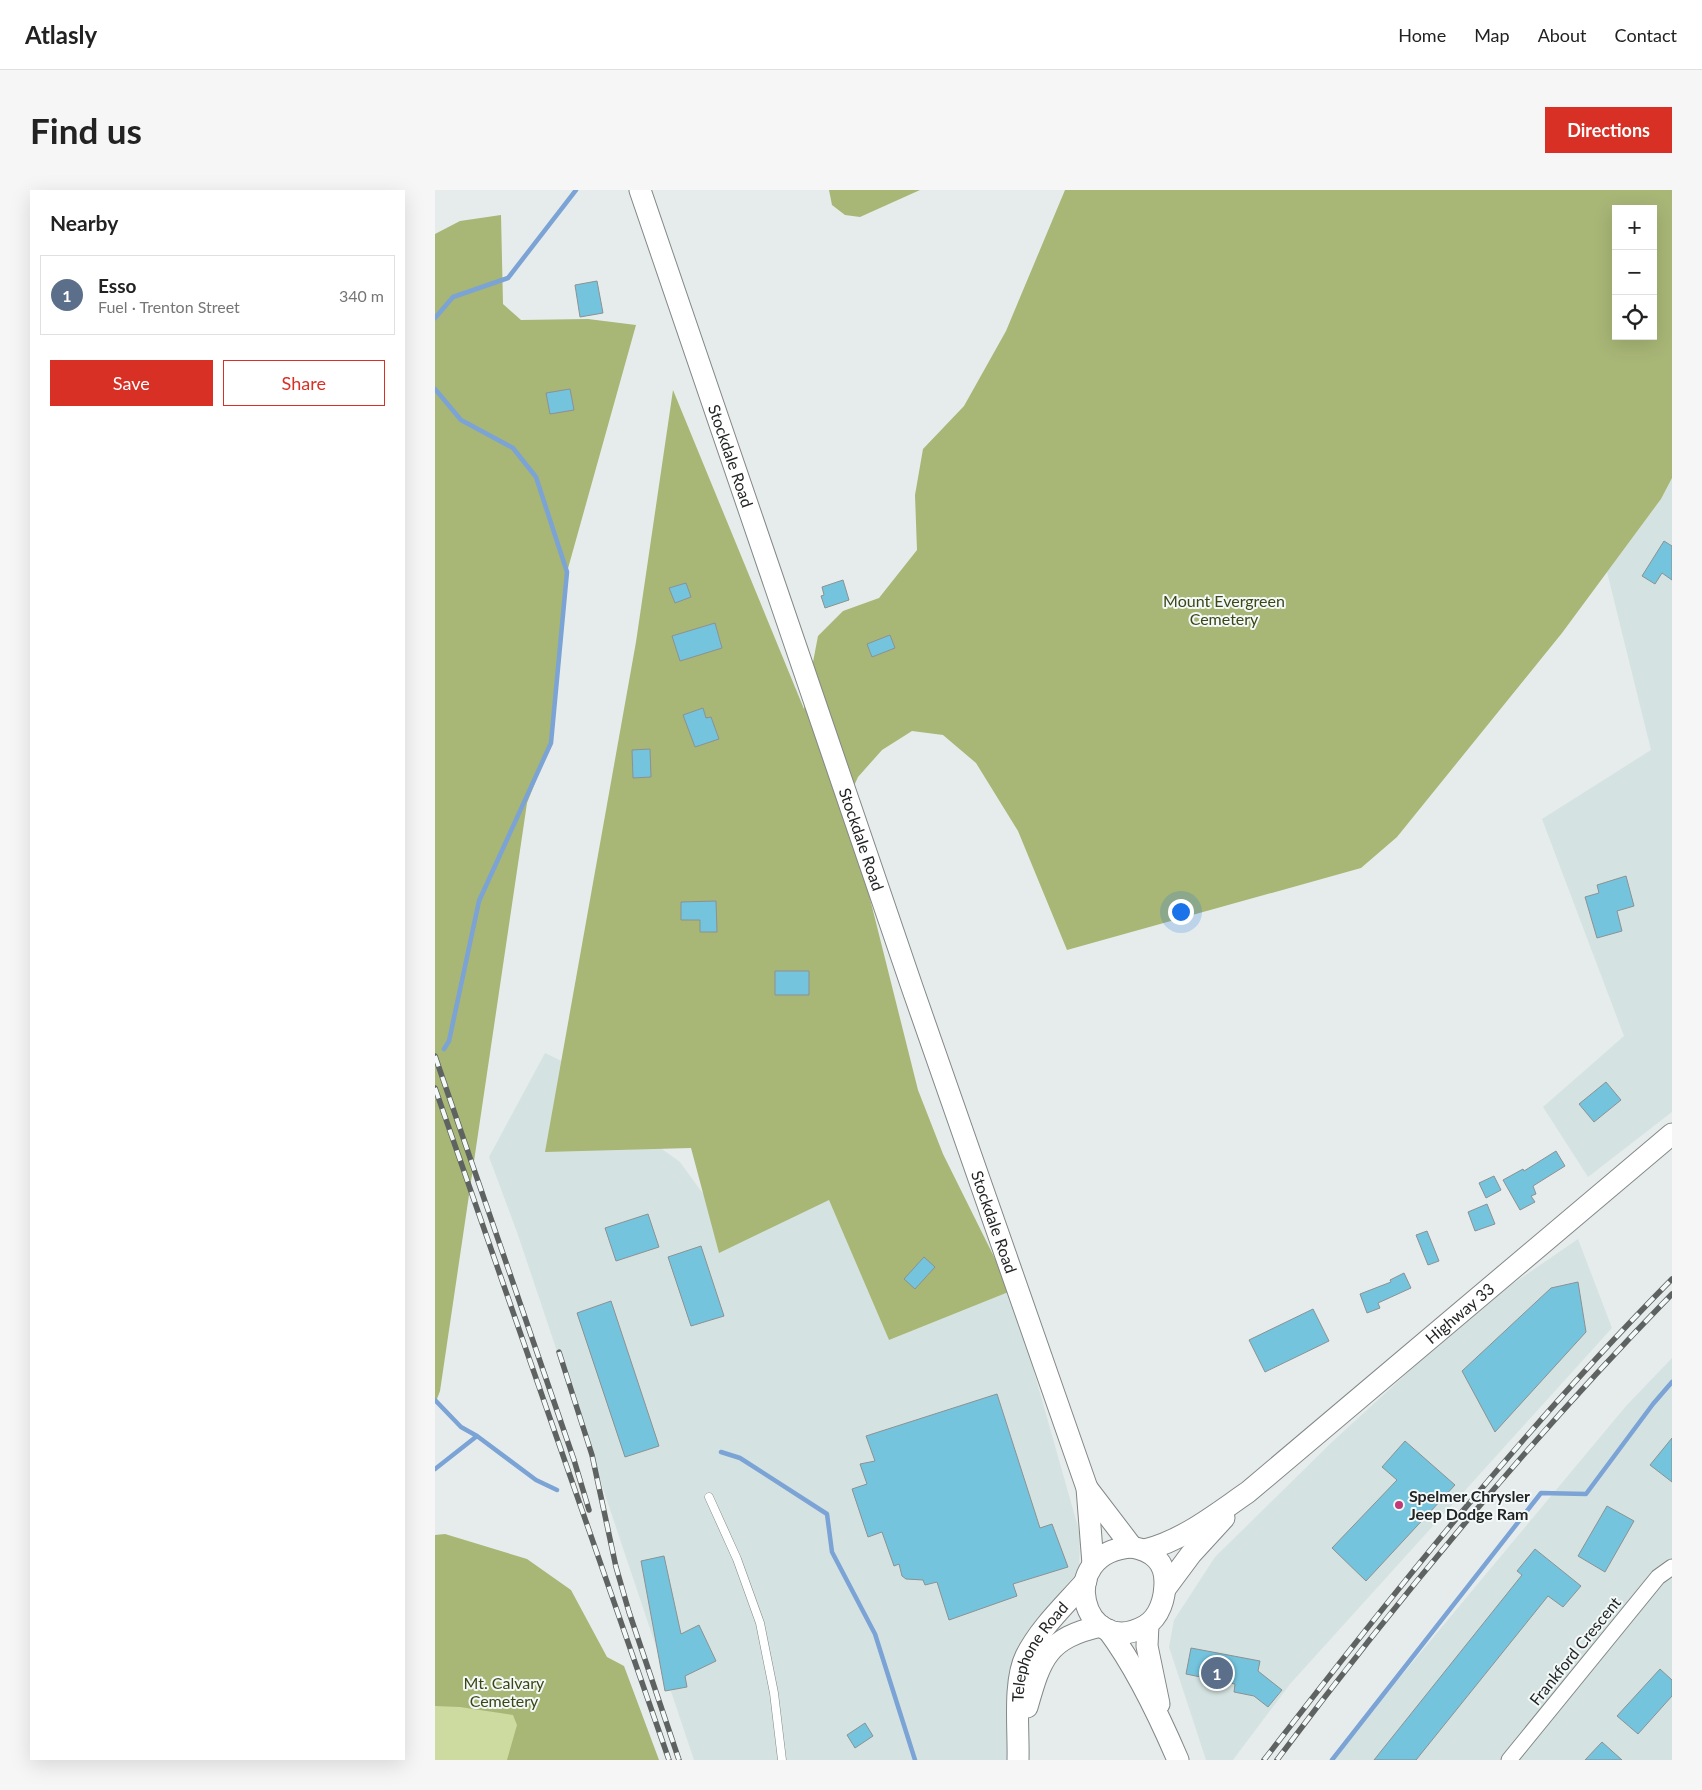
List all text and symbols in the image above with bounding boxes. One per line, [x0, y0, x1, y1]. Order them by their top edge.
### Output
text: Atlasly [25, 20, 97, 49]
text: Home [1398, 24, 1446, 46]
text: Map [1474, 24, 1510, 46]
text: About [1538, 24, 1587, 46]
text: Contact [1615, 24, 1677, 46]
button: Directions [1545, 107, 1672, 153]
text: Find us [30, 109, 142, 151]
map controls [1612, 205, 1657, 340]
button: + [1612, 205, 1657, 250]
text: Nearby [50, 210, 118, 235]
button: − [1612, 250, 1657, 295]
text: Esso [98, 274, 136, 297]
text: 1 [62, 286, 72, 305]
text: 340 m [339, 286, 384, 305]
button: locate [1612, 295, 1657, 340]
text: Fuel · Trenton Street [98, 297, 240, 316]
button: Save [50, 360, 213, 406]
button: Share [223, 360, 385, 406]
street label: Stockdale Road [705, 402, 758, 510]
park label: Mount Evergreen Cemetery [1163, 591, 1285, 628]
street label: Stockdale Road [836, 785, 888, 893]
your location [1168, 899, 1194, 925]
street label: Stockdale Road [968, 1168, 1021, 1276]
street label: Highway 33 [1421, 1279, 1498, 1347]
place label: Spelmer Chrysler Jeep Dodge Ram [1409, 1486, 1530, 1523]
marker: Spelmer Chrysler Jeep Dodge Ram [1393, 1499, 1405, 1511]
street label: Frankford Crescent [1525, 1592, 1624, 1709]
street label: Telephone Road [1008, 1597, 1072, 1702]
pin: 1 [1201, 1654, 1233, 1692]
park label: Mt. Calvary Cemetery [464, 1673, 545, 1710]

